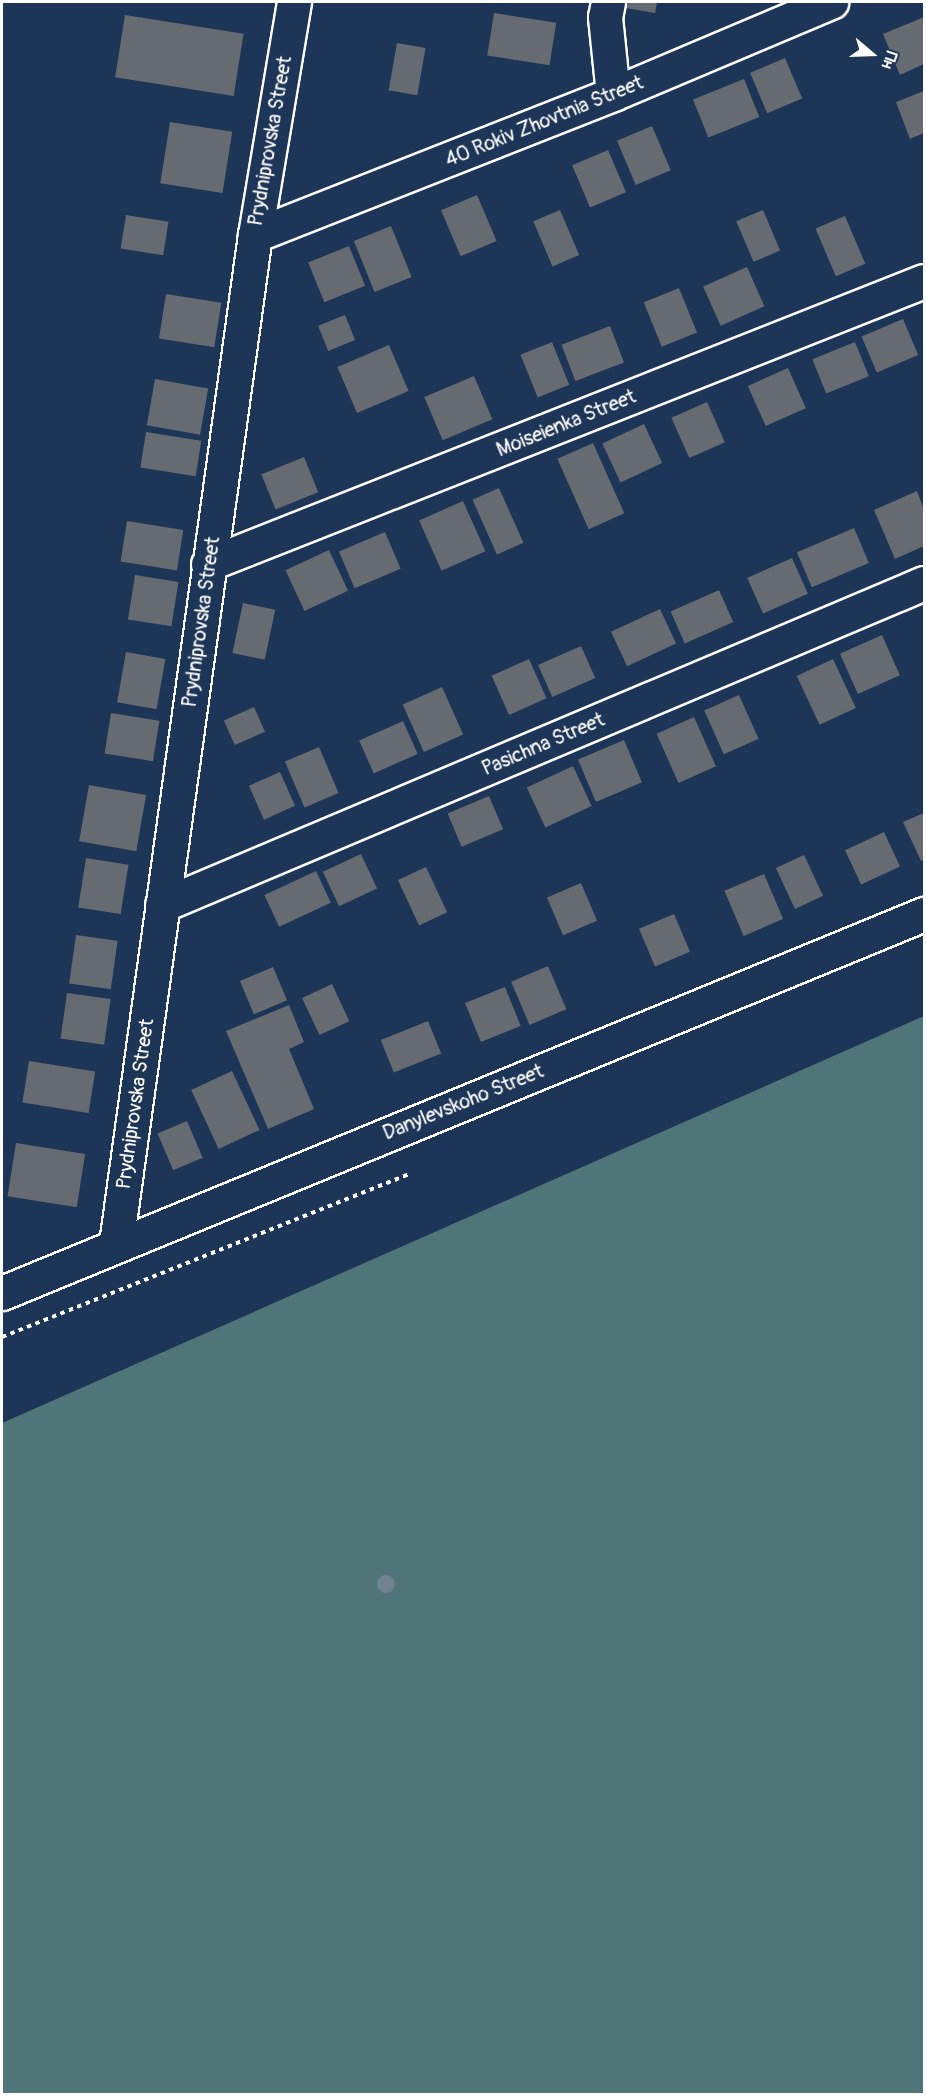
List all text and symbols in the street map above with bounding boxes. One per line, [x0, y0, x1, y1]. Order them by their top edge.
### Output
north arrow [842, 24, 902, 84]
text: Пн [877, 48, 901, 71]
street label: Prydniprovska Street [243, 54, 297, 228]
street label: 40 Rokiv Zhovtnia Street [442, 70, 646, 172]
street label: Moiseienka Street [493, 384, 639, 462]
street label: Prydniprovska Street [177, 535, 225, 709]
street label: Pasichna Street [478, 707, 608, 781]
street label: Prydniprovska Street [111, 1017, 159, 1191]
street label: Danylevskoho Street [379, 1059, 547, 1145]

